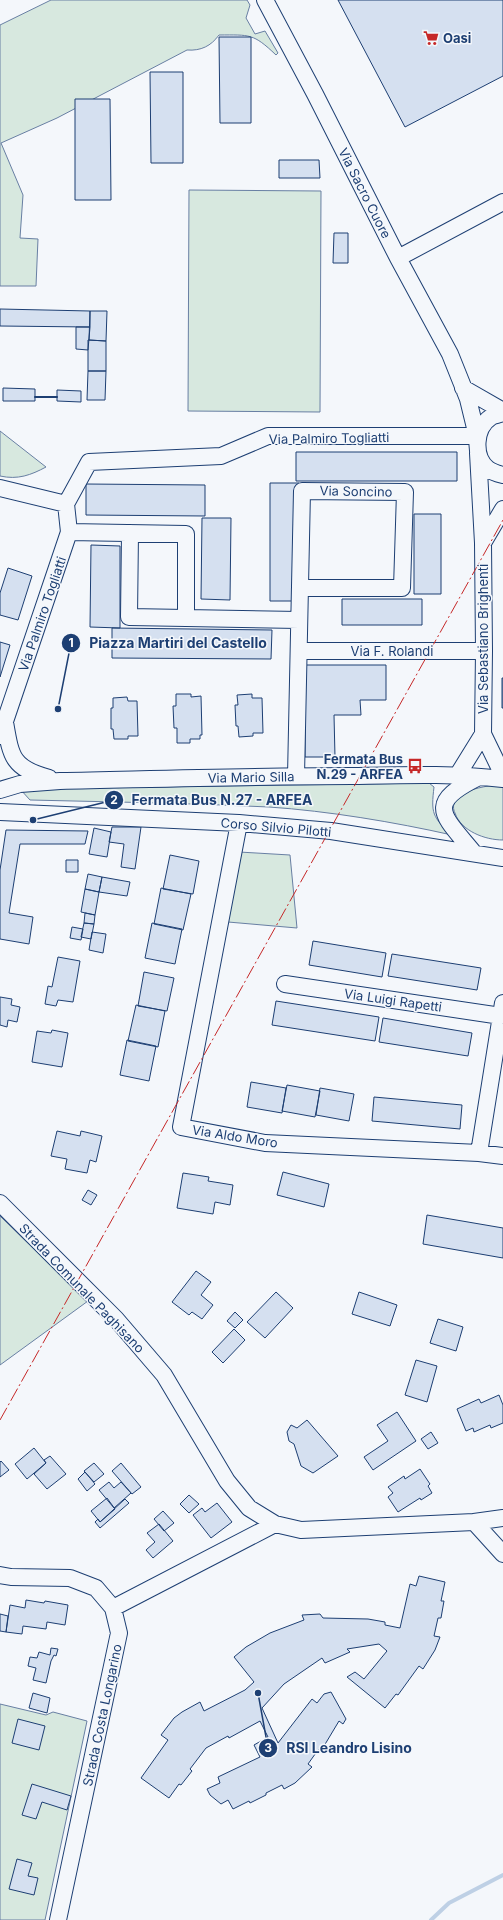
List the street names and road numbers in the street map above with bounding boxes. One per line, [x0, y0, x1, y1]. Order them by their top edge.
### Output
street label: Via Sacro Cuore [335, 145, 395, 241]
street label: Via Palmiro Togliatti [269, 429, 389, 447]
street label: Via Soncino [319, 482, 393, 500]
street label: Via Palmiro Togliatti [15, 554, 69, 674]
street label: Via Sebastiano Brighenti [475, 564, 491, 714]
street label: Via F. Rolandi [351, 643, 433, 659]
street label: Via Mario Silla [207, 768, 295, 786]
street label: Corso Silvio Pilotti [220, 814, 332, 840]
street label: Via Luigi Rapetti [343, 985, 443, 1015]
street label: Via Aldo Moro [191, 1121, 279, 1151]
street label: Strada Comunale Paghisano [16, 1220, 148, 1356]
street label: Strada Costa Longarino [79, 1642, 125, 1788]

